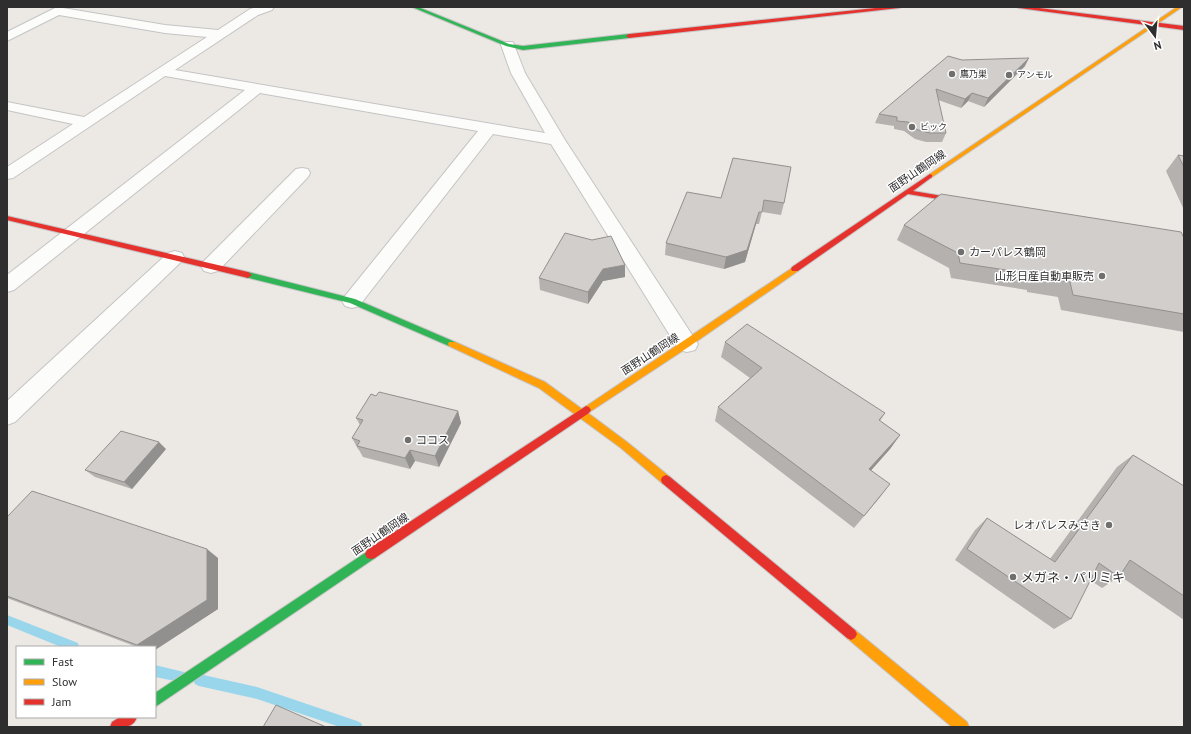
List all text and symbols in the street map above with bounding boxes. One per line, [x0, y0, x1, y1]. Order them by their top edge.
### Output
north arrow [1135, 16, 1175, 56]
text: N [1152, 38, 1163, 53]
place label: 鷹乃巣 [960, 68, 987, 79]
marker: 鷹乃巣 [947, 69, 957, 79]
place label: アンモル [1017, 69, 1053, 80]
marker: アンモル [1004, 70, 1014, 80]
place label: ビック [920, 121, 947, 132]
marker: ビック [907, 122, 917, 132]
street label: 面野山鶴岡線 [886, 147, 948, 195]
place label: カーパレス鶴岡 [969, 245, 1046, 259]
marker: カーパレス鶴岡 [956, 247, 966, 257]
place label: 山形日産自動車販売 [995, 269, 1094, 283]
marker: 山形日産自動車販売 [1097, 271, 1107, 281]
street label: 面野山鶴岡線 [619, 330, 681, 378]
place label: ココス [416, 433, 449, 447]
marker: ココス [403, 435, 413, 445]
street label: 面野山鶴岡線 [349, 510, 411, 558]
place label: レオパレスみさき [1013, 518, 1101, 532]
marker: レオパレスみさき [1104, 520, 1114, 530]
place label: メガネ・パリミキ [1021, 569, 1125, 586]
marker: メガネ・パリミキ [1008, 572, 1018, 582]
legend [16, 646, 156, 718]
text: Fast [52, 654, 73, 669]
text: Slow [52, 674, 77, 689]
text: Jam [51, 694, 71, 709]

